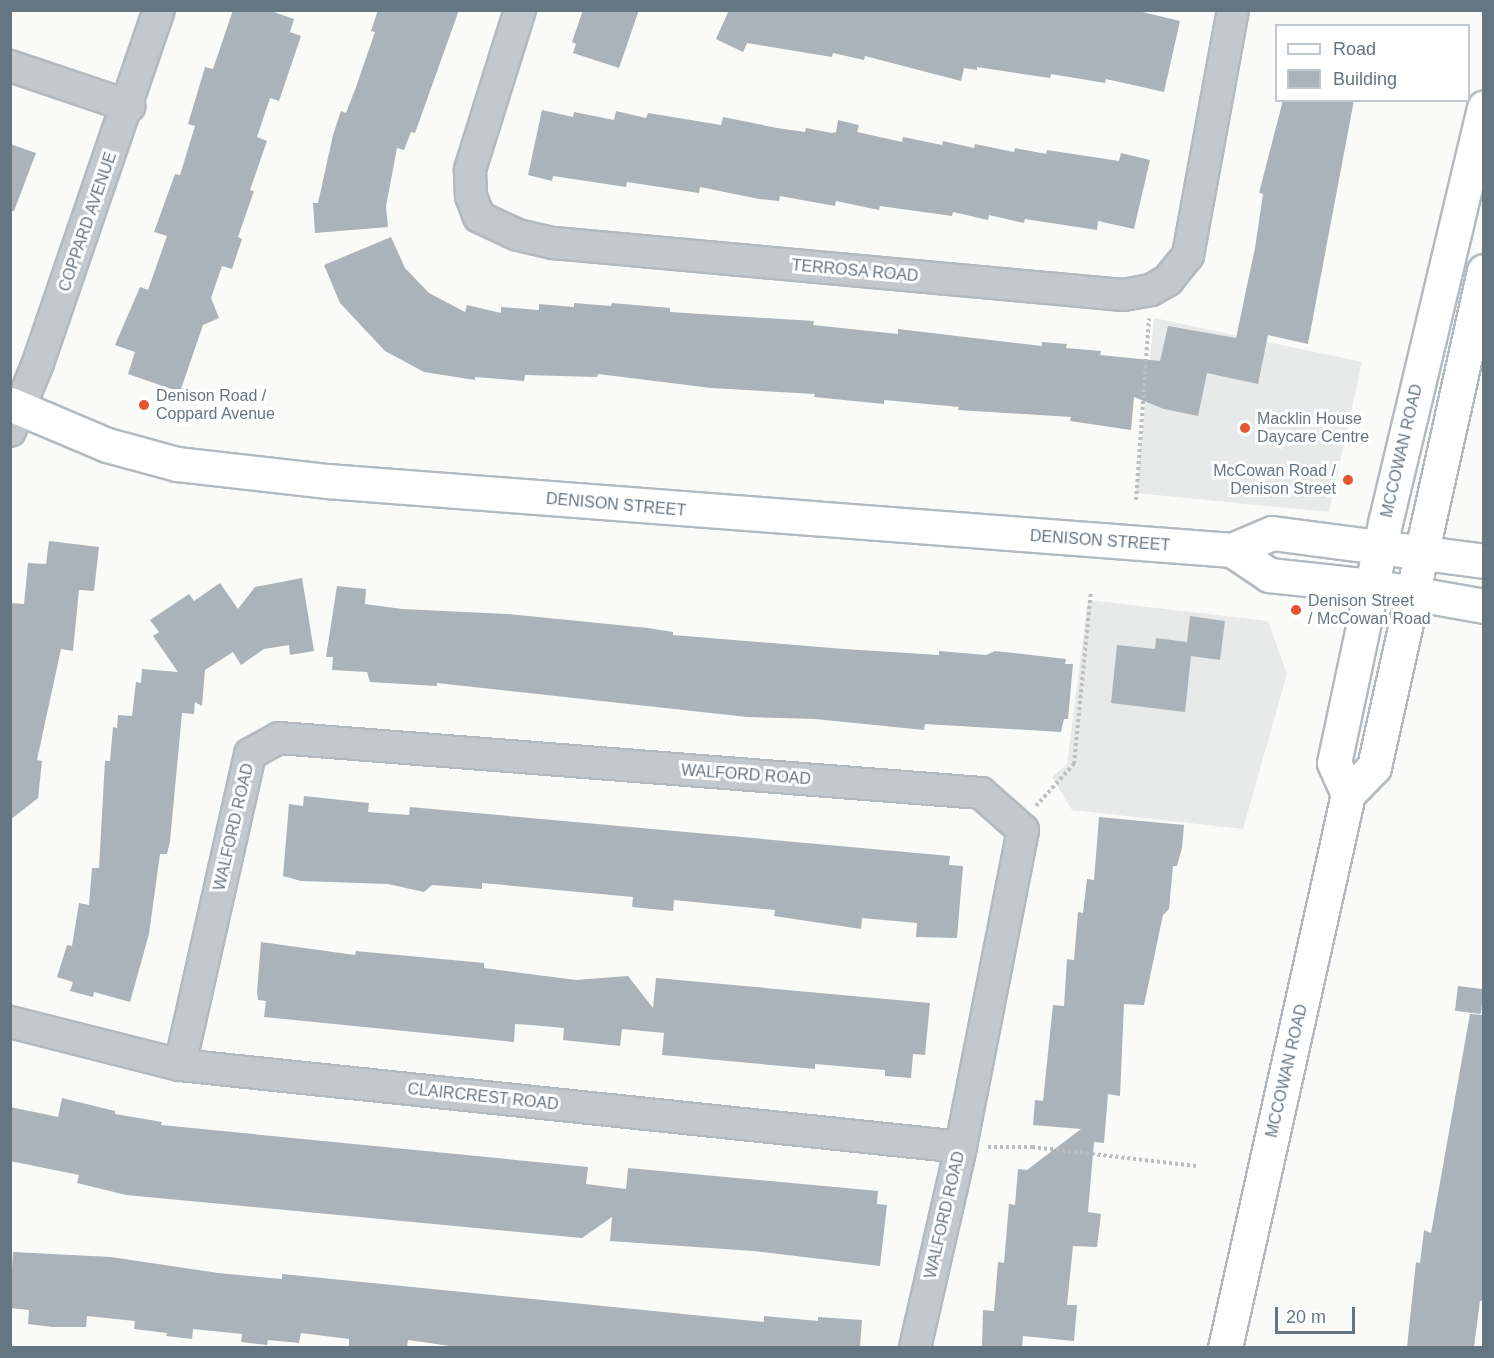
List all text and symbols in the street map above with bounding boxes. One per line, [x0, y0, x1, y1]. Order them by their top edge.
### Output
legend [1275, 24, 1470, 102]
text: Road [1333, 39, 1376, 59]
text: Building [1333, 69, 1397, 89]
street label: COPPARD AVENUE [55, 149, 121, 295]
street label: TERROSA ROAD [790, 256, 920, 286]
street label: MCCOWAN ROAD [1377, 382, 1427, 520]
place label: Denison Road / Coppard Avenue [156, 386, 276, 424]
marker: Denison Road / Coppard Avenue [137, 398, 151, 412]
place label: Macklin House Daycare Centre [1257, 409, 1369, 447]
marker: Macklin House Daycare Centre [1238, 421, 1252, 435]
place label: McCowan Road / Denison Street [1213, 461, 1336, 499]
marker: McCowan Road / Denison Street [1341, 473, 1355, 487]
street label: DENISON STREET [545, 489, 687, 521]
street label: DENISON STREET [1029, 527, 1171, 555]
place label: Denison Street / McCowan Road [1308, 591, 1431, 629]
marker: Denison Street / McCowan Road [1289, 603, 1303, 617]
street label: WALFORD ROAD [210, 761, 258, 893]
street label: WALFORD ROAD [680, 761, 812, 789]
street label: MCCOWAN ROAD [1262, 1002, 1312, 1140]
street label: CLAIRCREST ROAD [406, 1080, 560, 1114]
street label: WALFORD ROAD [921, 1149, 969, 1281]
scale bar [1278, 1295, 1358, 1333]
text: 20 m [1286, 1307, 1326, 1327]

